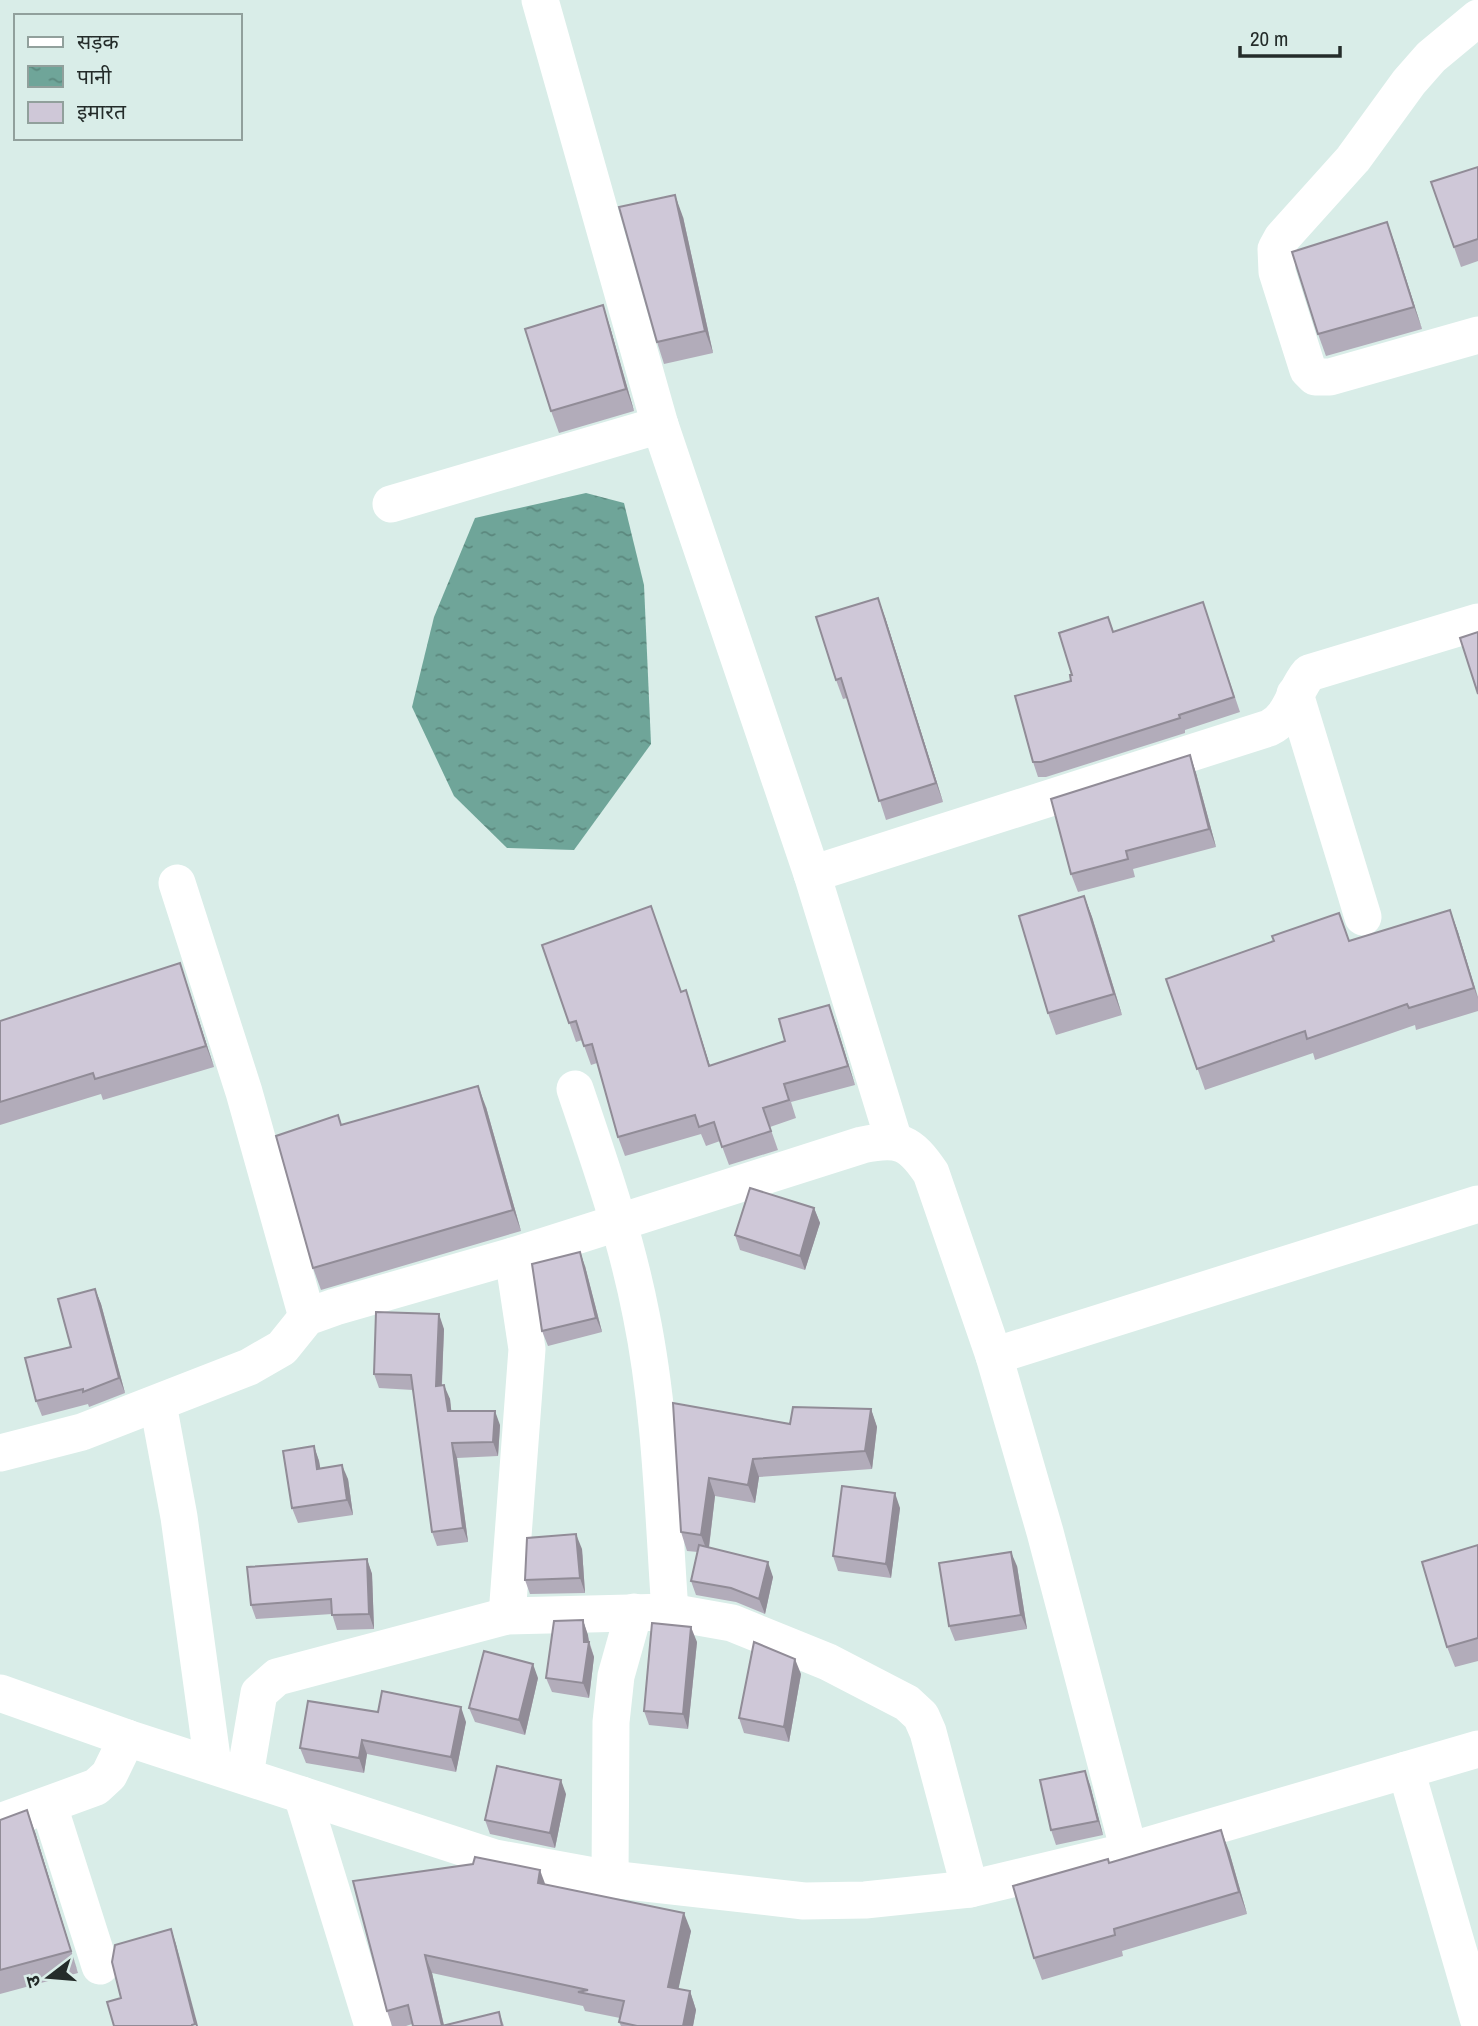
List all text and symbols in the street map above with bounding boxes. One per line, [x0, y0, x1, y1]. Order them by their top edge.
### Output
legend [14, 14, 242, 140]
scale bar [1240, 14, 1340, 58]
text: 20 m [1250, 24, 1288, 53]
text: सड़क [77, 27, 119, 56]
text: पानी [77, 62, 112, 91]
text: इमारत [77, 97, 127, 126]
north arrow [14, 1942, 84, 2012]
text: उ [18, 1972, 47, 1991]

